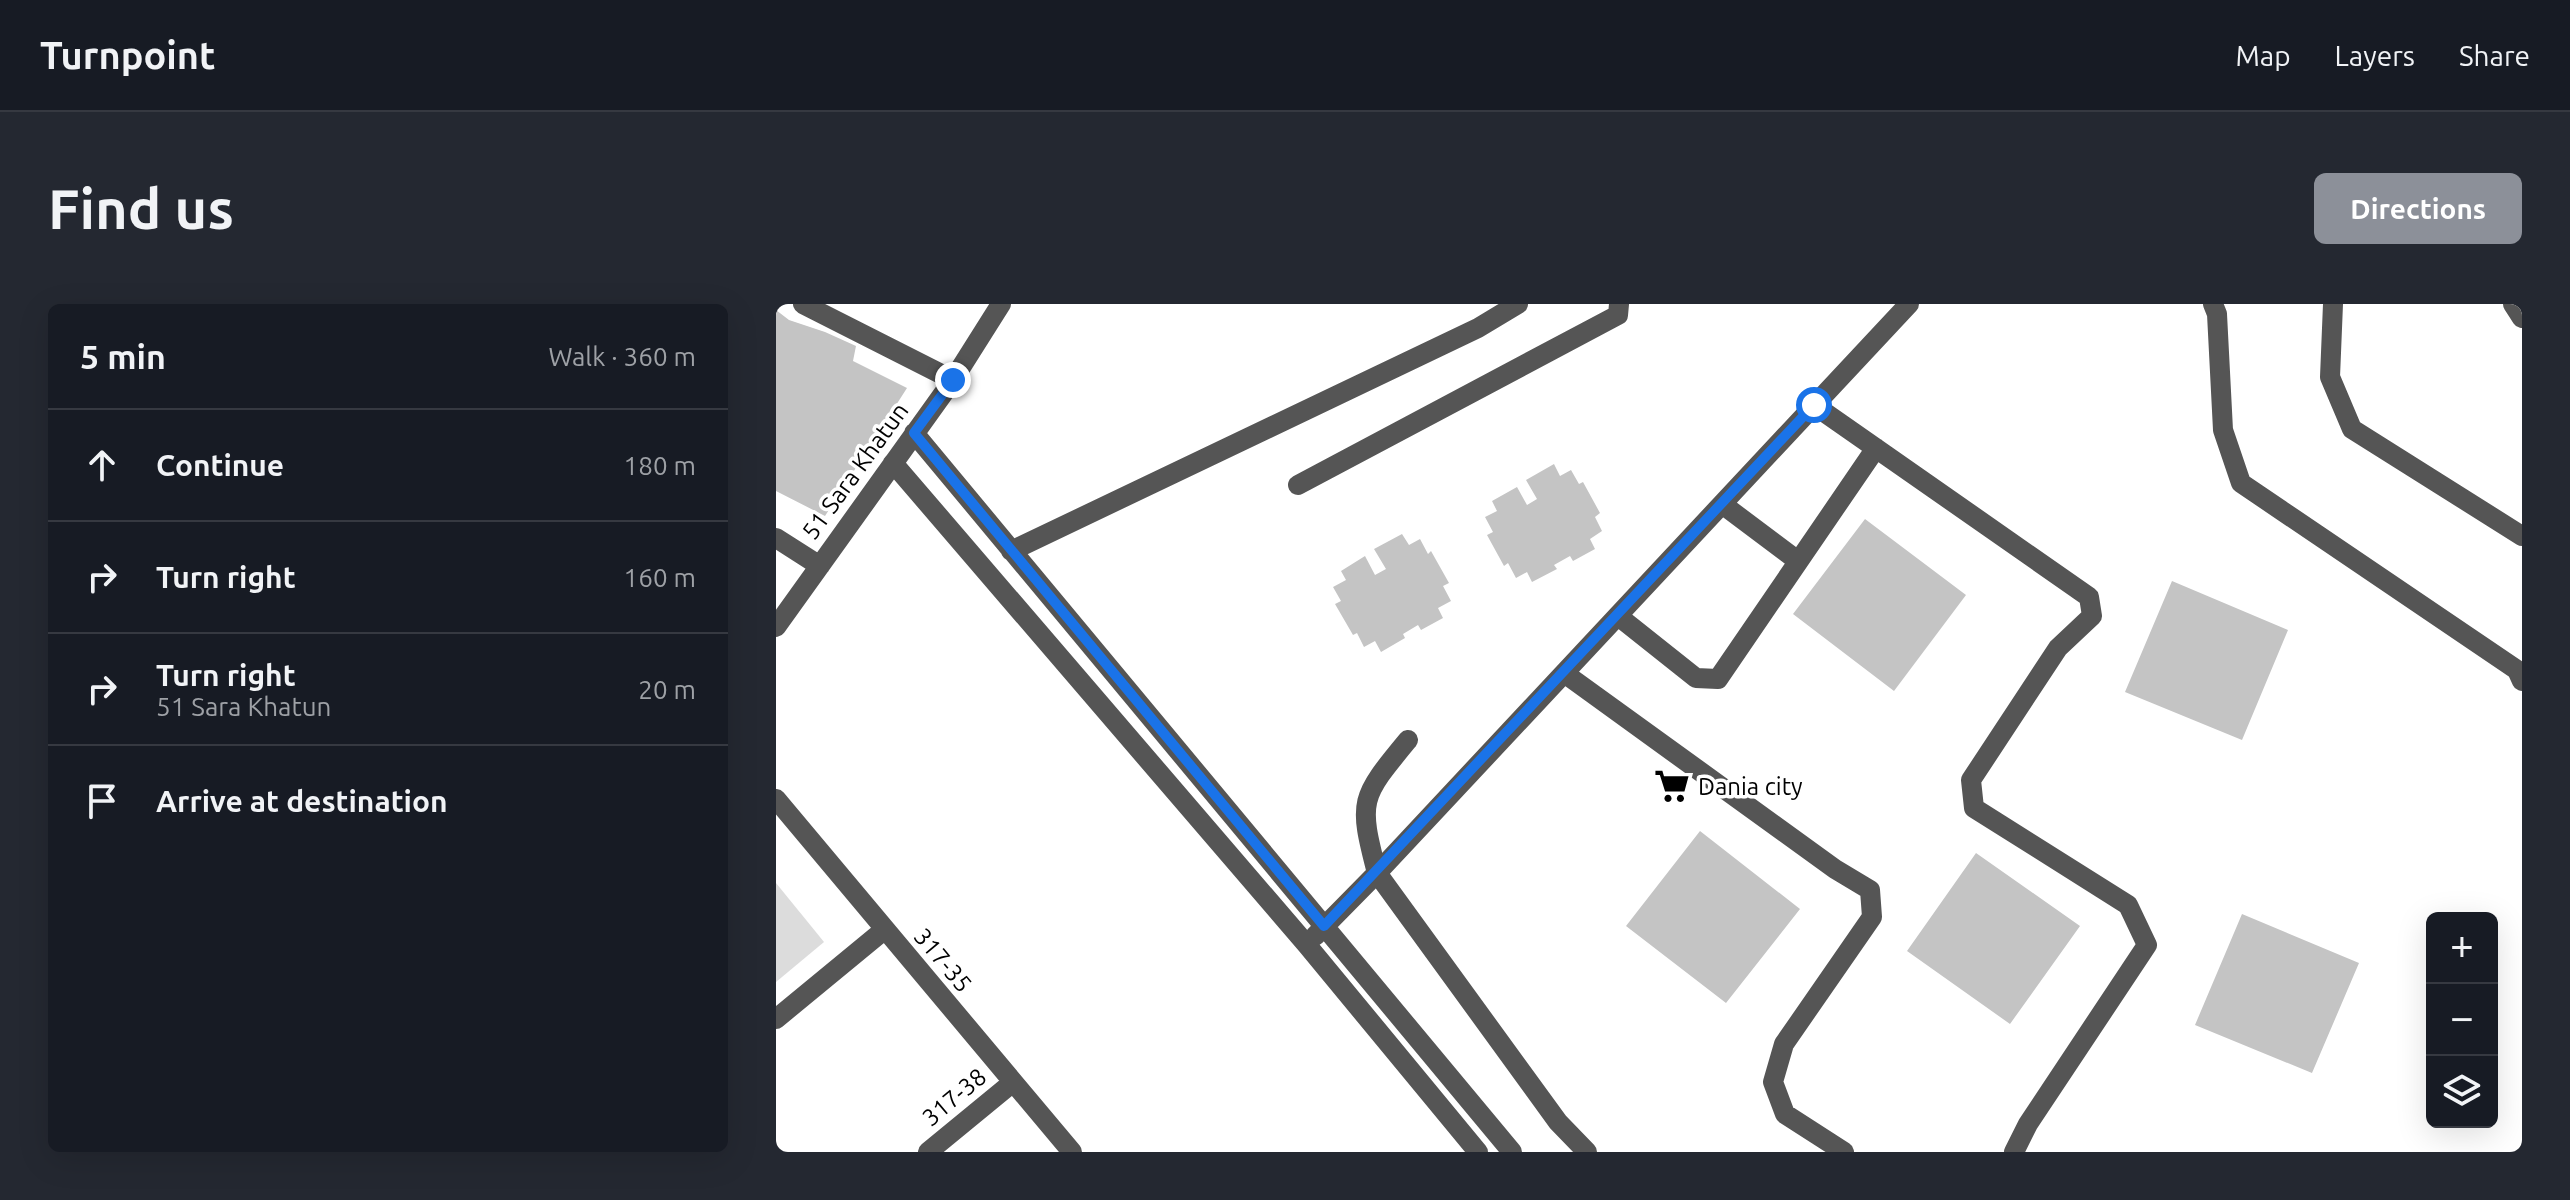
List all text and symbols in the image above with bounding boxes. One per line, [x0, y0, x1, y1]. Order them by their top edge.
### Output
text: Turnpoint [40, 34, 215, 76]
text: Map [2235, 40, 2291, 71]
text: Layers [2335, 40, 2415, 71]
text: Share [2459, 40, 2530, 71]
button: Directions [2314, 173, 2522, 244]
text: Find us [48, 177, 234, 240]
text: 5 min [80, 337, 166, 375]
text: Walk · 360 m [548, 342, 696, 371]
route end [935, 362, 971, 398]
route start [1796, 387, 1832, 423]
street label: 51 Sara Khatun [796, 398, 914, 544]
icon: ahead [80, 443, 124, 487]
text: Continue [156, 448, 284, 482]
text: 180 m [624, 451, 696, 480]
icon: right [80, 555, 124, 599]
text: Turn right [156, 560, 296, 594]
text: 160 m [624, 563, 696, 592]
text: Turn right [156, 658, 296, 692]
icon: right [80, 667, 124, 711]
text: 20 m [638, 675, 696, 704]
text: 51 Sara Khatun [156, 692, 331, 721]
supermarket icon: Dania city [1653, 767, 1691, 805]
place label: Dania city [1698, 773, 1803, 800]
icon: arrive [80, 779, 124, 823]
text: Arrive at destination [156, 784, 448, 818]
map controls [2426, 912, 2498, 1128]
button: + [2426, 912, 2498, 984]
street label: 317-35 [909, 923, 977, 997]
button: − [2426, 984, 2498, 1056]
button: layers [2426, 1056, 2498, 1128]
street label: 317-38 [917, 1063, 991, 1131]

